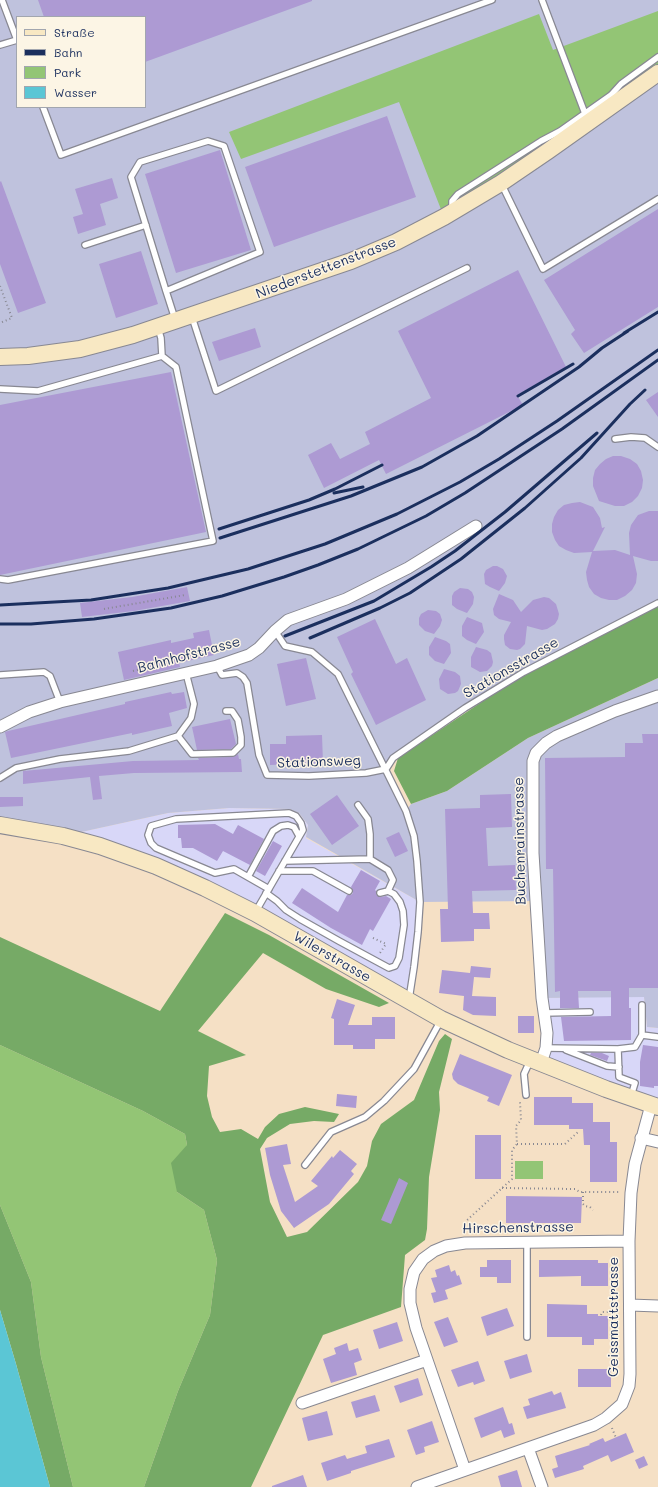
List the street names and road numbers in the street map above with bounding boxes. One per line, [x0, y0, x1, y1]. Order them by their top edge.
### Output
street label: Niederstettenstrasse [253, 233, 399, 303]
street label: Bahnhofstrasse [136, 633, 242, 677]
street label: Stationsstrasse [460, 634, 562, 702]
street label: Stationsweg [277, 752, 361, 772]
street label: Buchenrainstrasse [510, 777, 530, 905]
street label: Wilerstrasse [290, 928, 374, 986]
street label: Hirschenstrasse [462, 1219, 574, 1237]
street label: Geissmattstrasse [606, 1257, 622, 1377]

